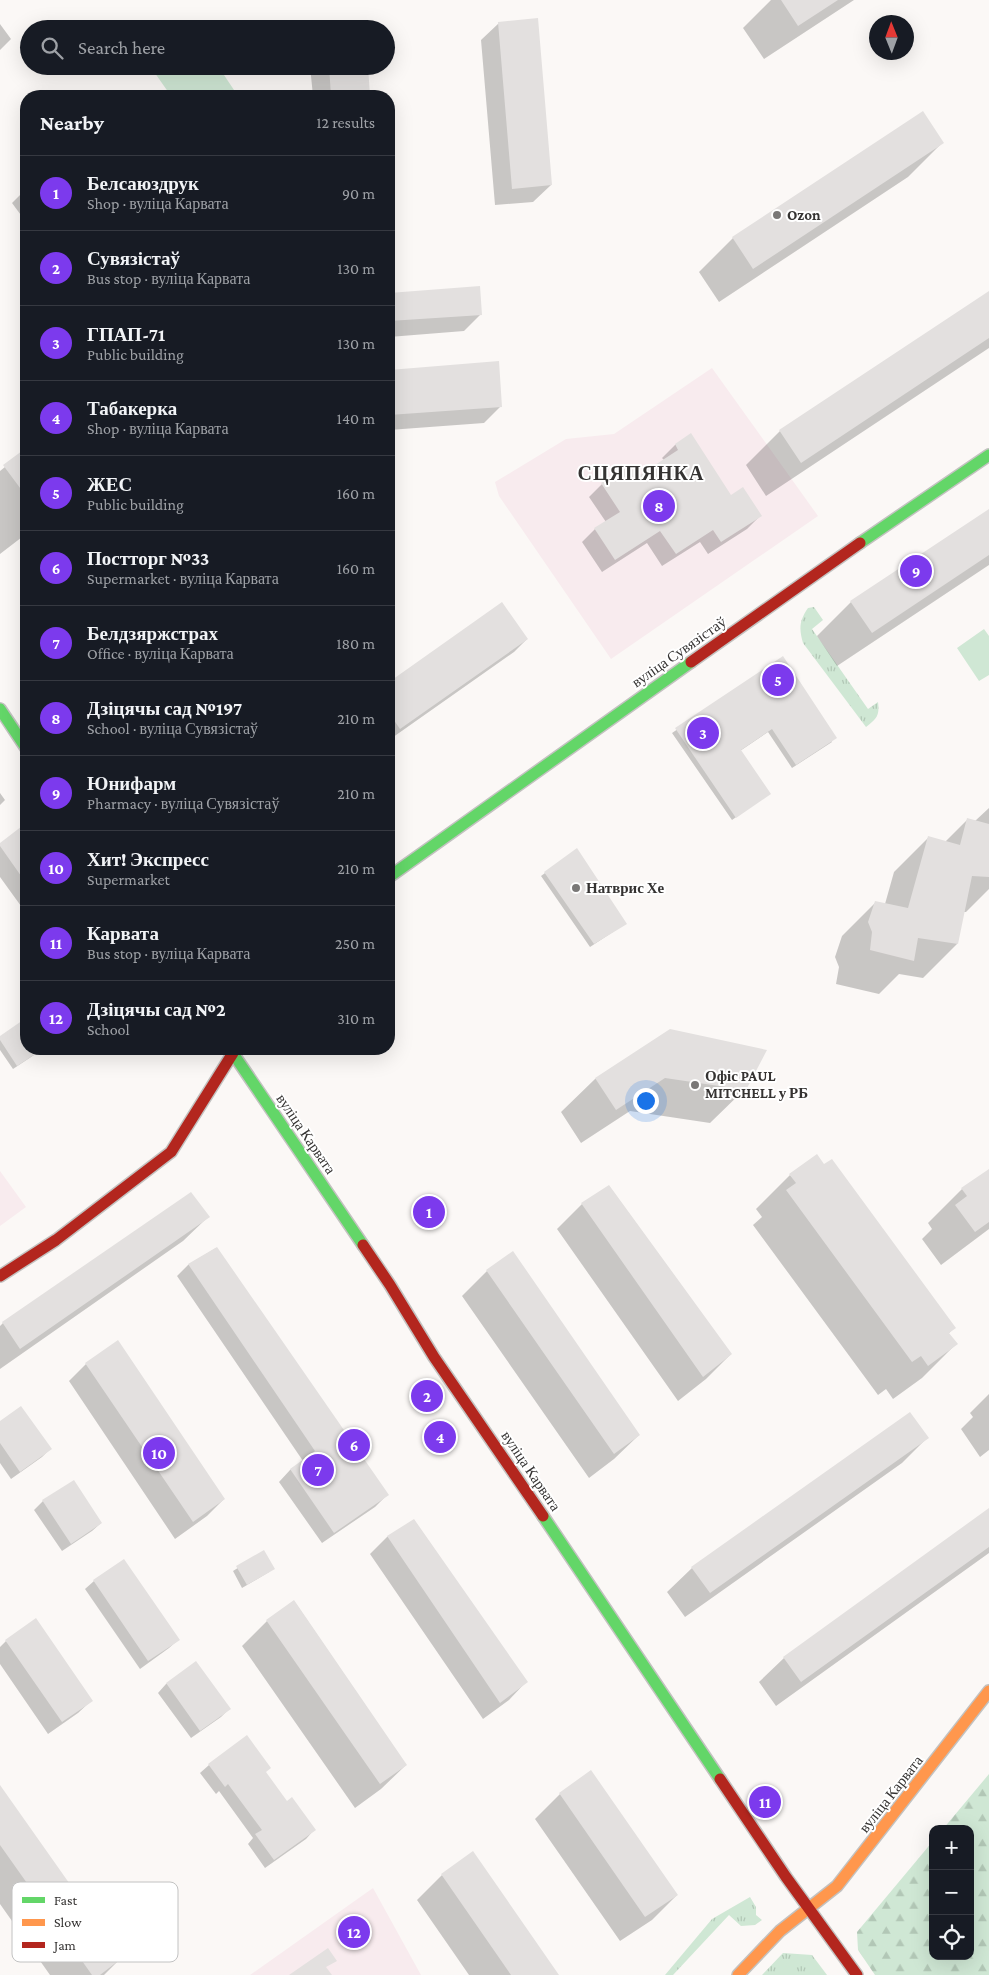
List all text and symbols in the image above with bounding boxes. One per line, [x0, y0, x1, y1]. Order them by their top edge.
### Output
north arrow [869, 15, 914, 60]
search box [20, 20, 395, 75]
icon: search [38, 34, 66, 62]
text: Search here [78, 37, 165, 58]
text: Nearby [40, 111, 104, 135]
text: 12 results [316, 114, 375, 131]
text: Белсаюздрук [87, 173, 199, 194]
text: 1 [53, 185, 59, 202]
text: 90 m [342, 185, 375, 202]
text: Shop · вуліца Карвата [87, 195, 229, 212]
place label: Ozon [787, 207, 821, 223]
marker: Ozon [771, 209, 783, 221]
text: Сувязістаў [87, 248, 180, 269]
text: 2 [52, 260, 60, 277]
text: 130 m [337, 260, 375, 277]
text: Bus stop · вуліца Карвата [87, 270, 250, 287]
text: ГПАП-71 [87, 324, 165, 345]
text: 3 [52, 335, 60, 352]
text: 130 m [337, 335, 375, 352]
text: Public building [87, 346, 184, 363]
text: Табакерка [87, 398, 177, 419]
text: 4 [52, 410, 60, 427]
text: 140 m [337, 410, 375, 427]
text: Shop · вуліца Карвата [87, 420, 229, 437]
district label: СЦЯПЯНКА [578, 462, 704, 485]
text: ЖЕС [87, 474, 132, 495]
text: 5 [52, 485, 60, 502]
text: 160 m [337, 485, 375, 502]
pin: 8 [643, 487, 675, 525]
text: Public building [87, 496, 184, 513]
text: Постторг №33 [87, 548, 209, 569]
pin: 9 [900, 552, 932, 590]
text: 6 [52, 560, 60, 577]
text: 160 m [337, 560, 375, 577]
text: Supermarket · вуліца Карвата [87, 570, 279, 587]
street label: вуліца Сувязістаў [629, 613, 730, 690]
text: Белдзяржстрах [87, 623, 218, 644]
text: 7 [52, 635, 60, 652]
text: 180 m [336, 635, 375, 652]
text: Office · вуліца Карвата [87, 645, 234, 662]
pin: 5 [762, 661, 794, 699]
text: Дзіцячы сад №197 [87, 698, 242, 719]
text: 8 [51, 710, 61, 727]
text: 210 m [337, 710, 375, 727]
pin: 3 [687, 714, 719, 752]
text: School · вуліца Сувязістаў [87, 720, 258, 737]
text: Юнифарм [87, 773, 176, 794]
text: 9 [52, 785, 60, 802]
text: 210 m [337, 785, 375, 802]
text: Pharmacy · вуліца Сувязістаў [87, 795, 279, 812]
text: Хит! Экспресс [87, 849, 209, 870]
text: 10 [48, 860, 64, 877]
text: 210 m [337, 860, 375, 877]
text: Supermarket [87, 871, 170, 888]
place label: Натврис Хе [586, 880, 665, 896]
marker: Натврис Хе [570, 882, 582, 894]
text: Карвата [87, 923, 159, 944]
text: 11 [50, 935, 62, 952]
text: 250 m [335, 935, 375, 952]
text: Bus stop · вуліца Карвата [87, 945, 250, 962]
text: Дзіцячы сад №2 [87, 999, 226, 1020]
text: 12 [49, 1010, 63, 1027]
text: 310 m [337, 1010, 375, 1027]
text: School [87, 1021, 130, 1038]
place label: Офіс PAUL MITCHELL у РБ [705, 1068, 808, 1101]
marker: Офіс PAUL MITCHELL у РБ [689, 1079, 701, 1091]
your location [633, 1088, 659, 1114]
street label: вуліца Карвата [273, 1091, 339, 1177]
pin: 1 [413, 1193, 445, 1231]
pin: 2 [411, 1377, 443, 1415]
pin: 4 [424, 1418, 456, 1456]
pin: 6 [338, 1426, 370, 1464]
street label: вуліца Карвата [498, 1428, 564, 1514]
pin: 10 [143, 1434, 175, 1472]
pin: 7 [302, 1451, 334, 1489]
street label: вуліца Карвата [856, 1752, 926, 1836]
pin: 11 [749, 1783, 781, 1821]
map controls [929, 1825, 974, 1960]
button: + [929, 1825, 974, 1870]
button: − [929, 1870, 974, 1915]
legend [12, 1882, 178, 1962]
text: Fast [54, 1892, 78, 1908]
pin: 12 [338, 1913, 370, 1951]
text: Slow [54, 1914, 82, 1930]
button: locate [929, 1915, 974, 1960]
text: Jam [52, 1937, 76, 1953]

